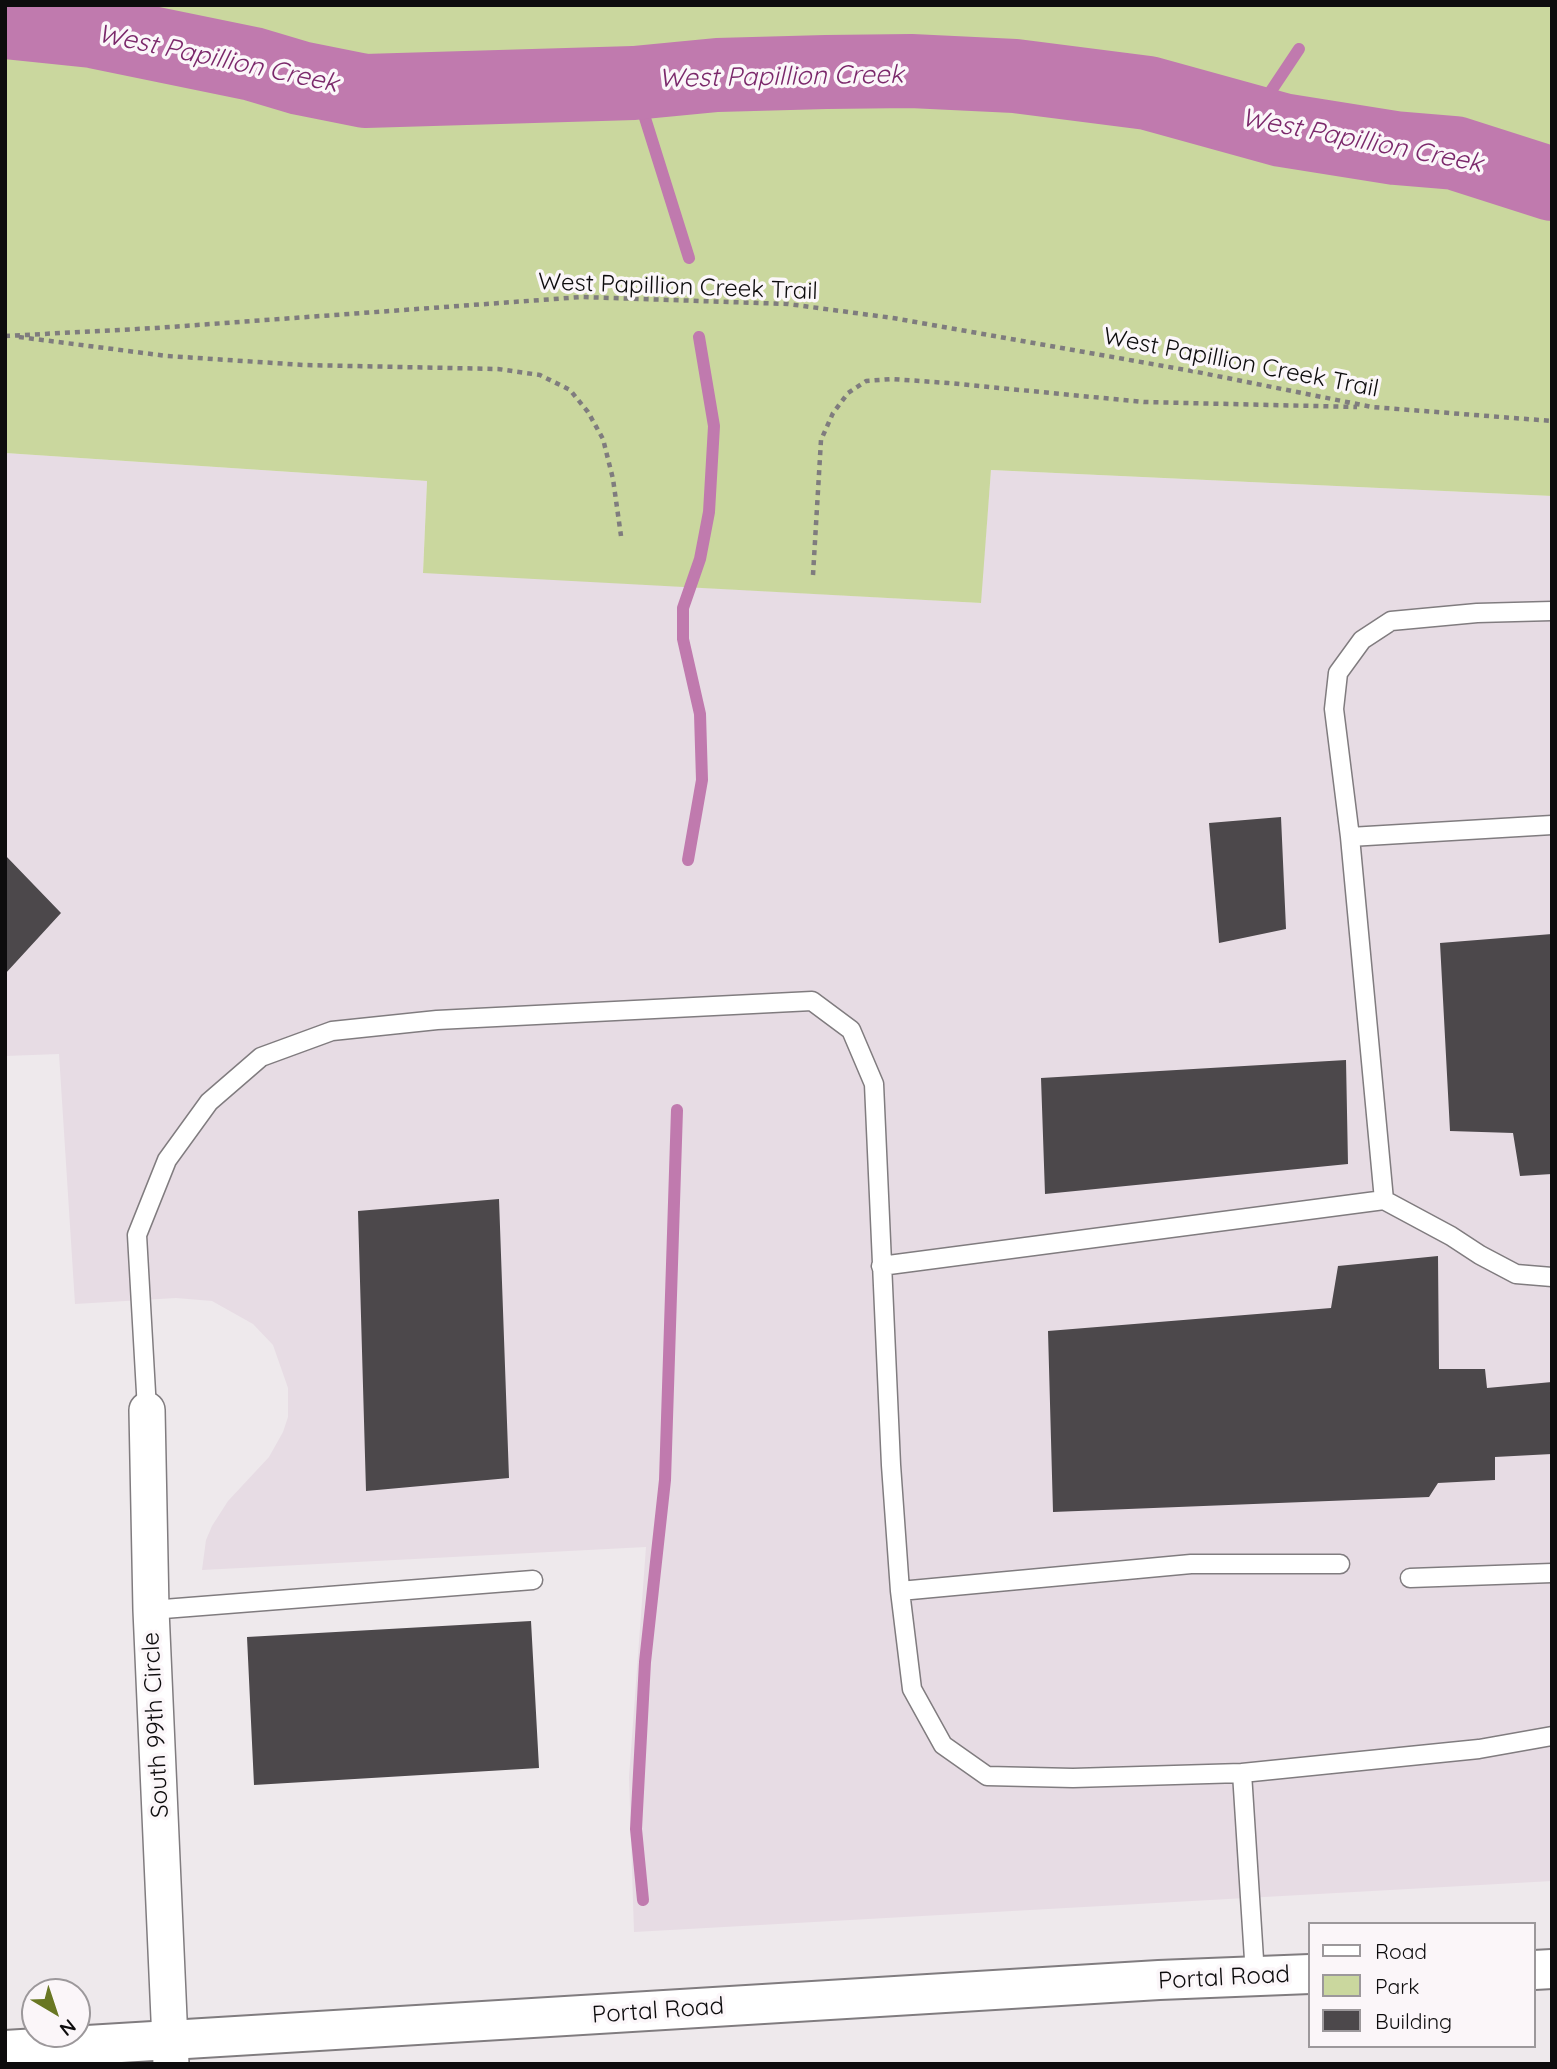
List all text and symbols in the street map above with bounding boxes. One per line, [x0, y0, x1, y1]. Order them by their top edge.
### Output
water label: West Papillion Creek [95, 18, 341, 100]
water label: West Papillion Creek [658, 59, 904, 95]
water label: West Papillion Creek [1239, 102, 1485, 180]
street label: West Papillion Creek Trail [538, 268, 818, 306]
street label: West Papillion Creek Trail [1101, 322, 1381, 404]
street label: South 99th Circle [137, 1631, 175, 1819]
legend [1308, 1922, 1536, 2048]
text: Road [1375, 1938, 1427, 1964]
street label: Portal Road [1157, 1960, 1291, 1996]
text: Park [1375, 1973, 1419, 1999]
north arrow [21, 1978, 91, 2048]
street label: Portal Road [591, 1992, 725, 2030]
text: Building [1375, 2008, 1452, 2034]
text: N [55, 2014, 81, 2041]

